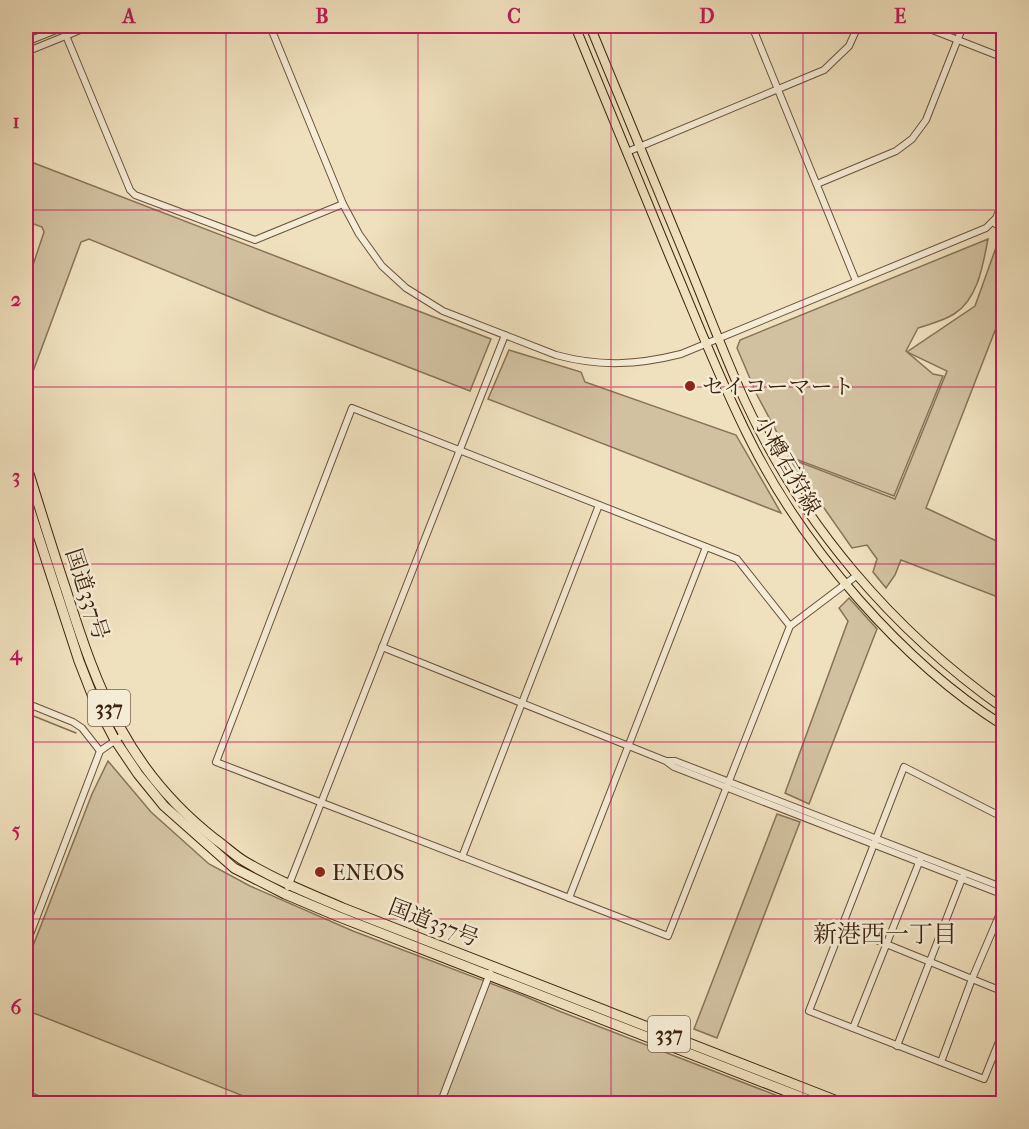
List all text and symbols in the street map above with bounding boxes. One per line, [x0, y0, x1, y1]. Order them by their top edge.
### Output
text: A [121, 5, 137, 28]
text: B [315, 5, 329, 28]
text: C [507, 5, 521, 28]
text: D [699, 5, 715, 28]
text: E [894, 5, 906, 28]
text: 1 [12, 110, 20, 133]
text: 2 [11, 288, 21, 311]
place label: セイコーマート [702, 374, 854, 400]
marker: セイコーマート [683, 379, 697, 393]
street label: 小樽石狩線 [748, 411, 826, 520]
text: 3 [12, 465, 20, 488]
street label: 国道337号 [60, 545, 114, 643]
text: 4 [9, 642, 23, 666]
road number: 337 [88, 690, 130, 726]
text: 5 [12, 819, 21, 842]
place label: ENEOS [332, 860, 404, 886]
marker: ENEOS [313, 865, 327, 879]
street label: 国道337号 [385, 894, 482, 952]
district label: 新港西一丁目 [813, 920, 957, 948]
text: 6 [11, 996, 23, 1019]
road number: 337 [648, 1016, 690, 1052]

